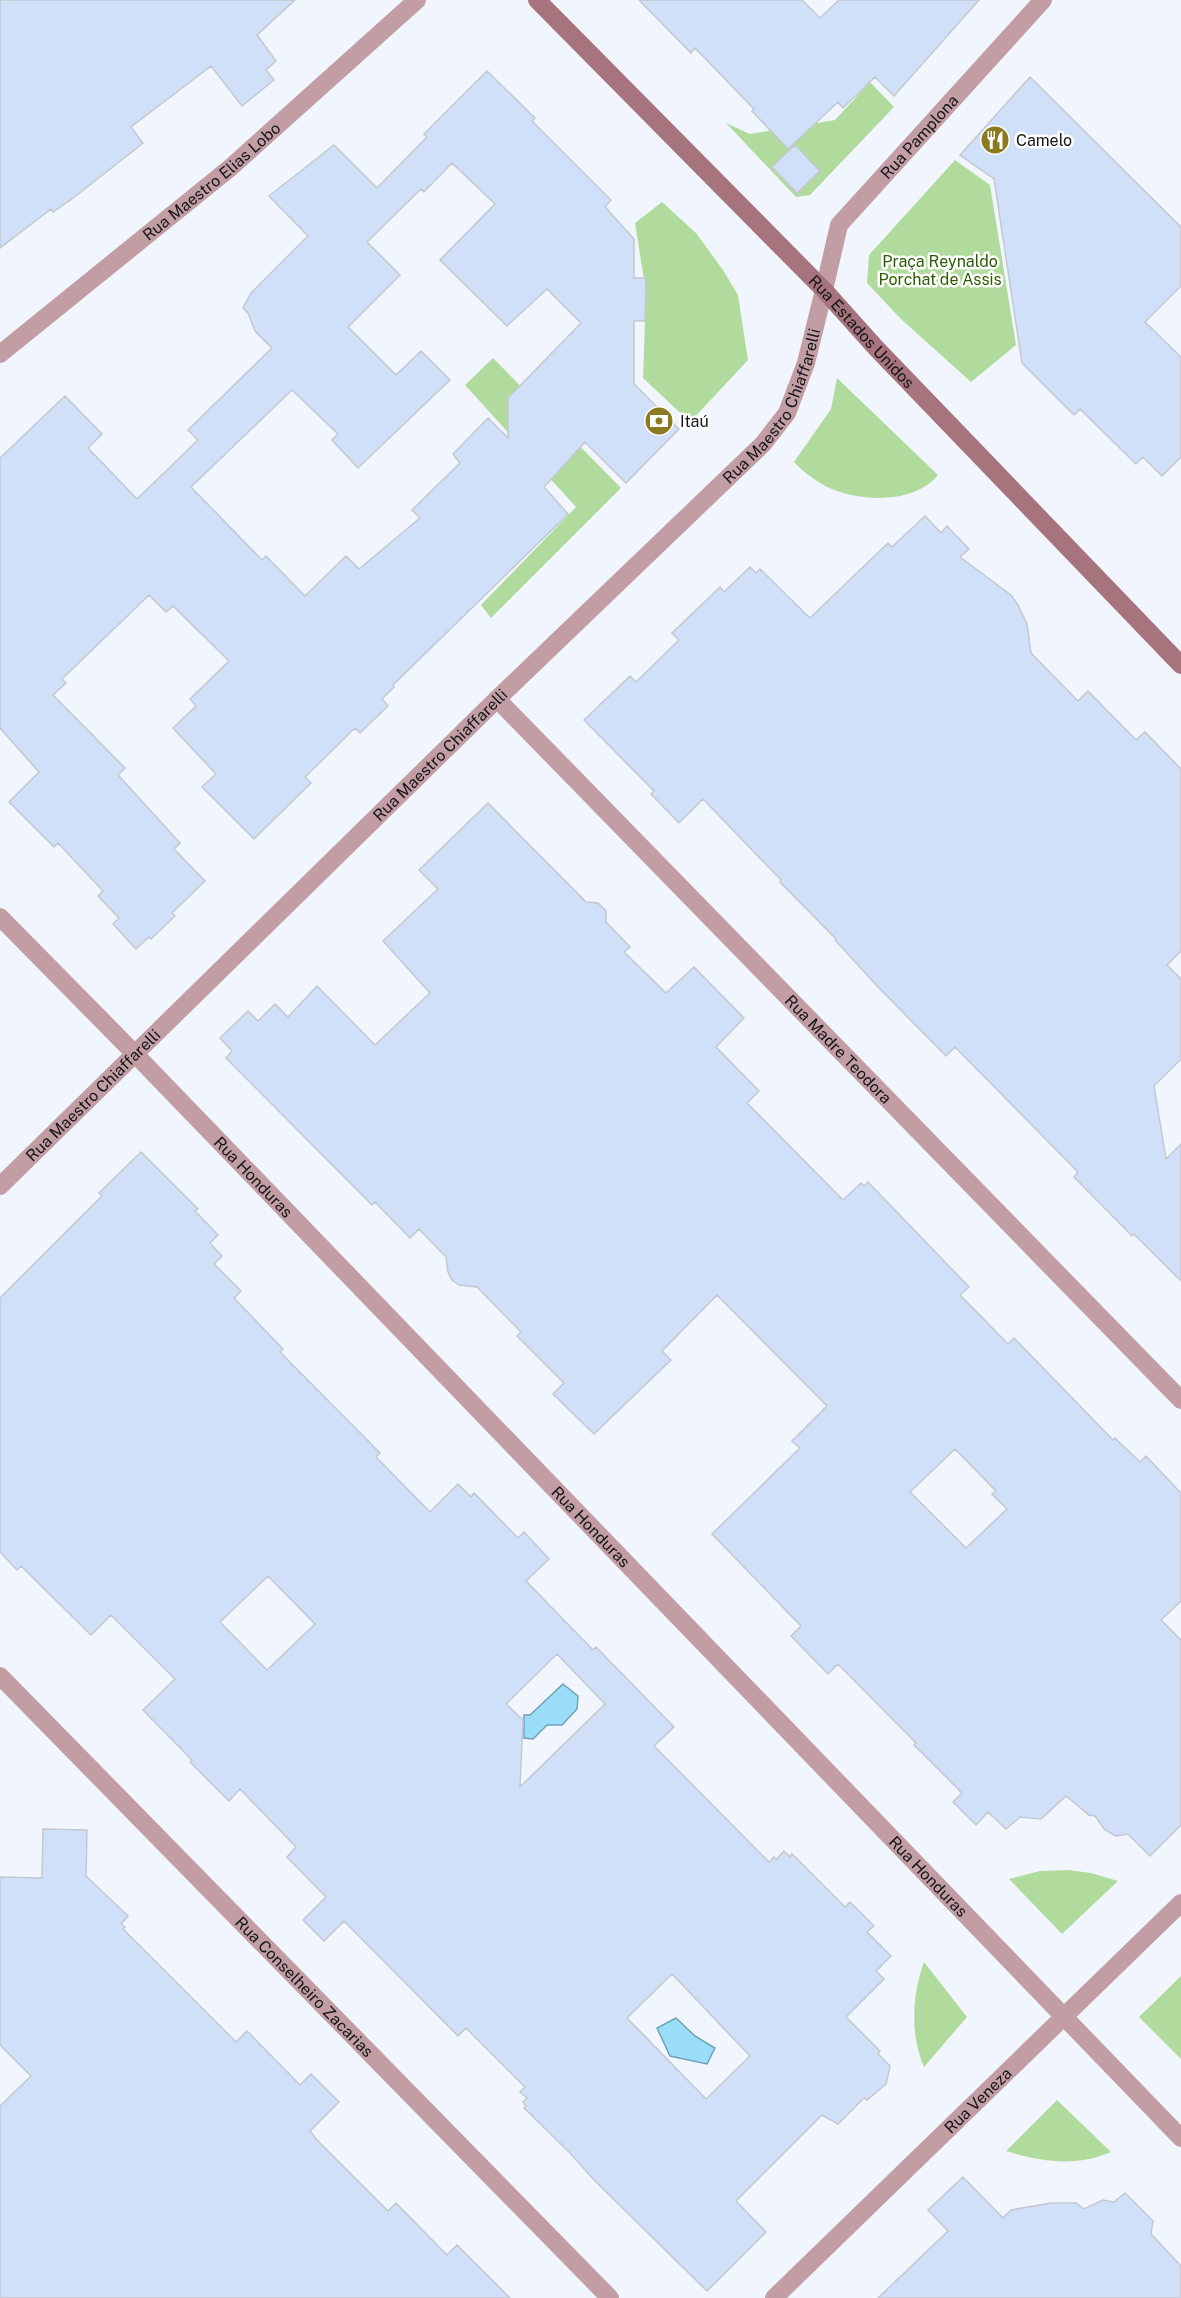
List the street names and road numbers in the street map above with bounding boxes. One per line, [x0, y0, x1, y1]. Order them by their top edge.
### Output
street label: Rua Pamplona [877, 91, 962, 183]
street label: Rua Maestro Elias Lobo [139, 119, 284, 245]
street label: Rua Estados Unidos [805, 271, 918, 392]
street label: Rua Maestro Chiaffarelli [719, 327, 824, 488]
street label: Rua Maestro Chiaffarelli [369, 685, 511, 825]
street label: Rua Madre Teodora [781, 991, 895, 1108]
street label: Rua Maestro Chiaffarelli [22, 1025, 164, 1165]
street label: Rua Honduras [210, 1133, 296, 1222]
street label: Rua Honduras [547, 1483, 634, 1571]
street label: Rua Honduras [885, 1832, 971, 1921]
street label: Rua Conselheiro Zacarias [231, 1913, 377, 2061]
street label: Rua Veneza [941, 2064, 1016, 2137]

